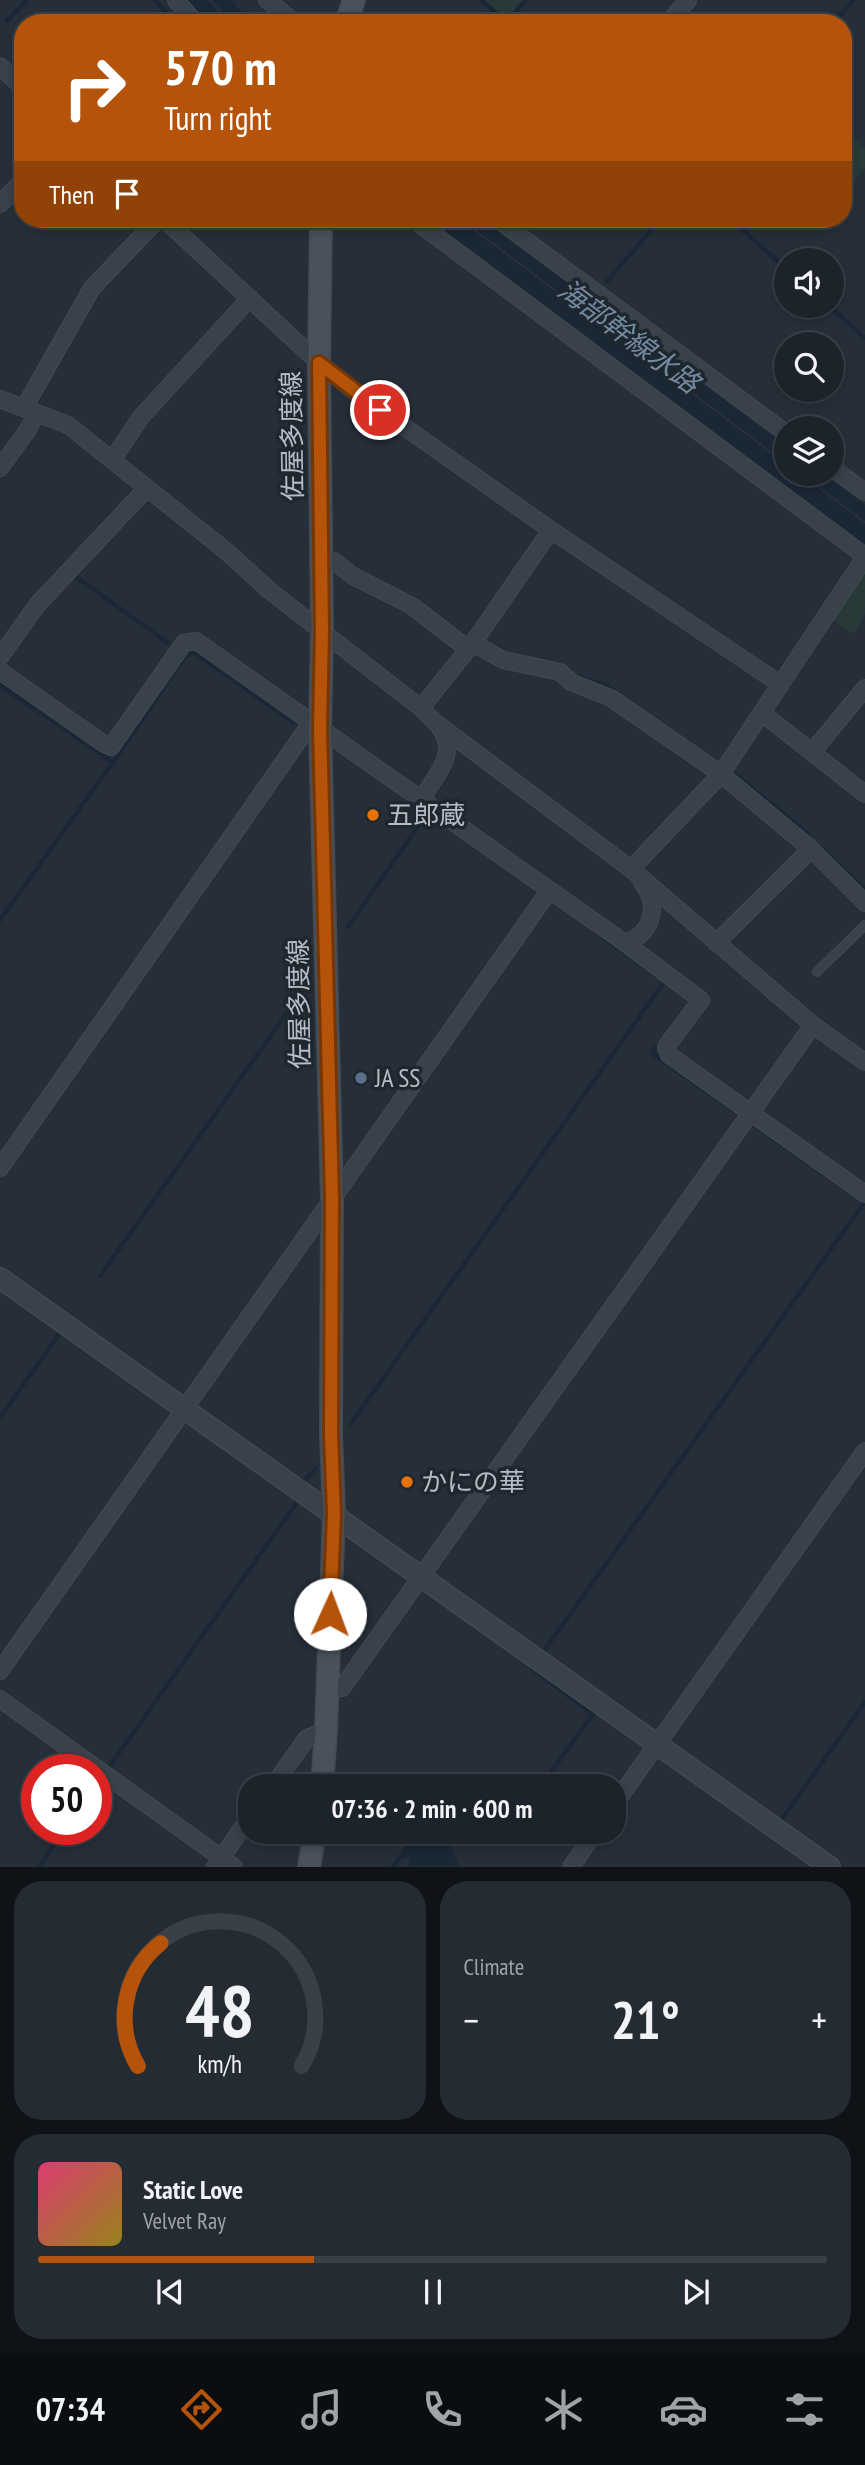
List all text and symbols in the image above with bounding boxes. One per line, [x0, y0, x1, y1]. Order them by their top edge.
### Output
text: 570 m [164, 35, 277, 99]
icon: right [49, 42, 140, 133]
text: Turn right [164, 97, 272, 139]
icon: arrive [108, 175, 146, 213]
text: Then [49, 178, 94, 211]
map controls [774, 248, 844, 486]
button: sound [774, 248, 844, 318]
water label: 海部幹線水路 [551, 270, 709, 402]
button: search [774, 332, 844, 402]
street label: 佐屋多度線 [274, 371, 309, 501]
pin [350, 380, 410, 440]
icon: arrive [361, 391, 399, 429]
button: layers [774, 416, 844, 486]
place label: 五郎蔵 [387, 798, 465, 831]
marker: 五郎蔵 [365, 807, 381, 823]
street label: 佐屋多度線 [281, 939, 316, 1069]
place label: JA SS [374, 1061, 420, 1094]
marker: JA SS [353, 1070, 369, 1086]
place label: かにの華 [421, 1465, 525, 1498]
marker: かにの華 [399, 1474, 415, 1490]
position arrow [293, 1577, 367, 1651]
speed limit sign: 50 [21, 1754, 112, 1845]
text: 07:36 · 2 min · 600 m [332, 1792, 532, 1825]
text: Climate [464, 1952, 524, 1981]
text: 48 [185, 1963, 255, 2057]
text: 21° [611, 1986, 680, 2053]
text: − [464, 1995, 479, 2044]
text: + [811, 1995, 827, 2044]
text: km/h [198, 2048, 242, 2080]
text: Static Love [143, 2173, 243, 2206]
text: Velvet Ray [143, 2206, 226, 2235]
icon: previous [151, 2273, 189, 2311]
icon: pause [414, 2273, 452, 2311]
icon: next [677, 2273, 715, 2311]
icon: directions [177, 2385, 226, 2434]
icon: music [297, 2385, 346, 2434]
icon: phone [418, 2385, 467, 2434]
icon: climate [539, 2385, 588, 2434]
icon: car [659, 2385, 708, 2434]
icon: filters [780, 2385, 829, 2434]
text: 07:34 [36, 2388, 105, 2430]

